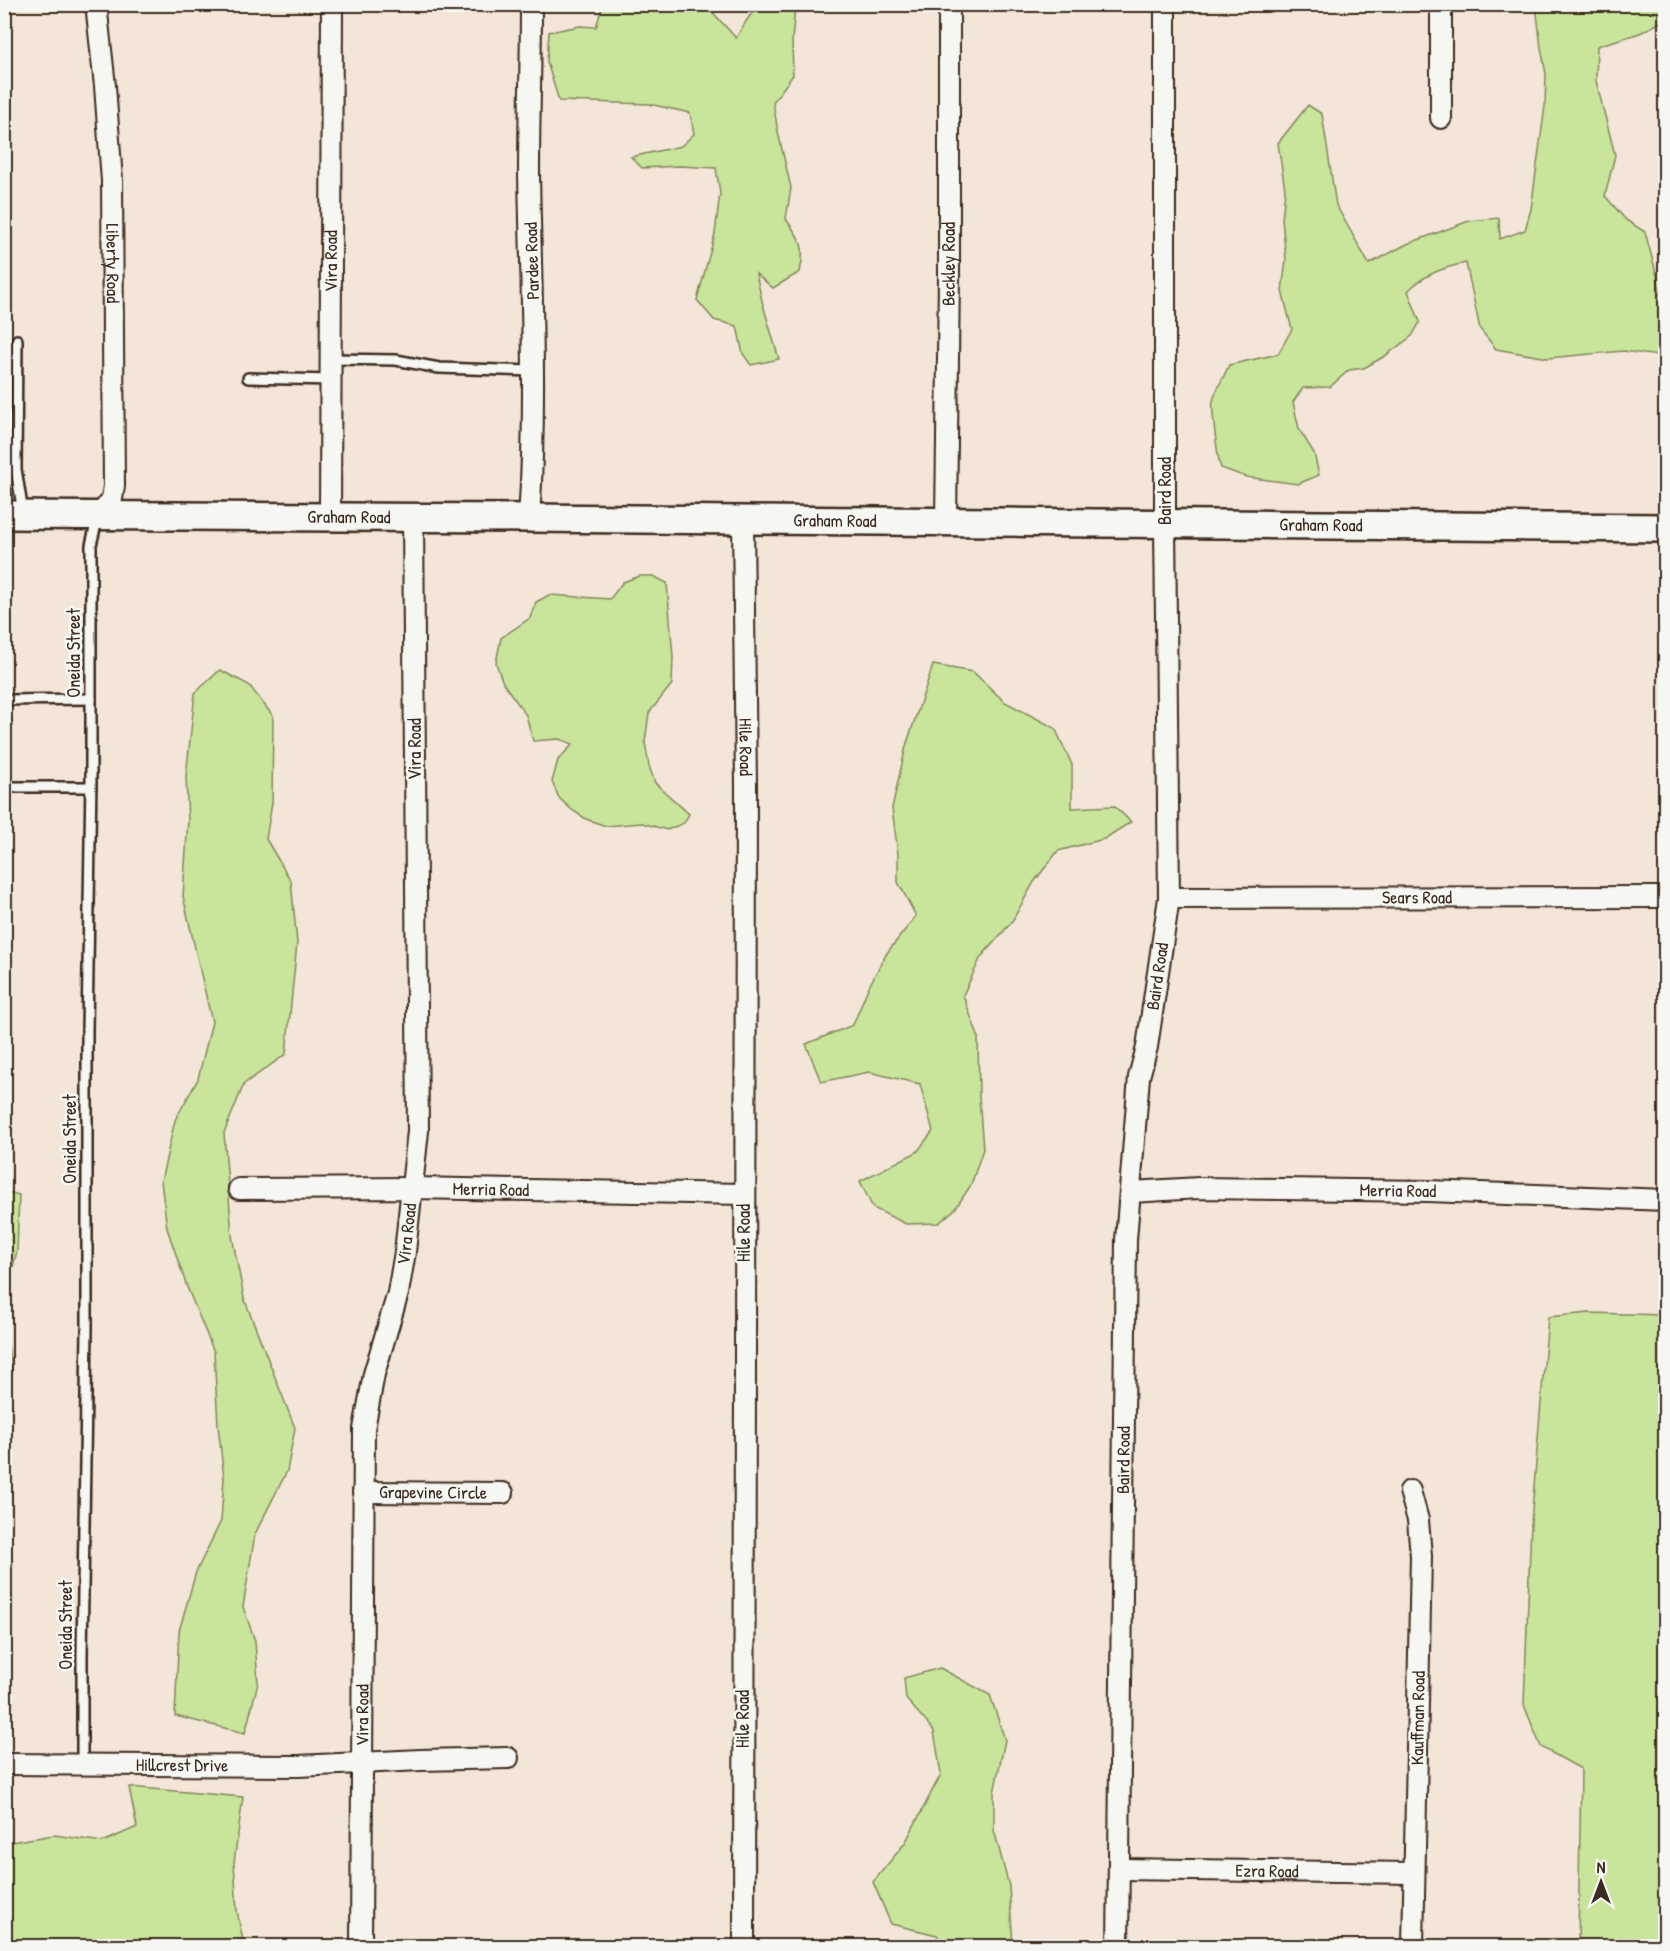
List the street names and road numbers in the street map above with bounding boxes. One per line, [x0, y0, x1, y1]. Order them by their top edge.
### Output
street label: Pardee Road [518, 222, 545, 300]
street label: Beckley Road [936, 222, 961, 306]
street label: Liberty Road [100, 223, 126, 303]
street label: Vira Road [318, 230, 343, 292]
street label: Baird Road [1152, 457, 1177, 525]
street label: Graham Road [307, 504, 391, 529]
street label: Graham Road [793, 507, 877, 533]
street label: Graham Road [1279, 512, 1363, 537]
street label: Oneida Street [61, 607, 86, 698]
street label: Vira Road [402, 718, 427, 780]
street label: Hile Road [733, 718, 759, 776]
street label: Sears Road [1382, 884, 1452, 910]
street label: Baird Road [1140, 941, 1174, 1012]
street label: Oneida Street [57, 1093, 82, 1184]
street label: Merria Road [452, 1176, 529, 1202]
street label: Merria Road [1359, 1177, 1437, 1203]
street label: Vira Road [390, 1202, 422, 1267]
street label: Hile Road [731, 1204, 756, 1262]
street label: Baird Road [1110, 1426, 1136, 1494]
street label: Grapevine Circle [379, 1479, 487, 1505]
street label: Oneida Street [53, 1579, 78, 1670]
street label: Kauffman Road [1404, 1671, 1431, 1765]
street label: Vira Road [349, 1684, 375, 1746]
street label: Hile Road [730, 1690, 755, 1748]
street label: Hillcrest Drive [136, 1752, 228, 1778]
street label: Ezra Road [1235, 1858, 1299, 1883]

